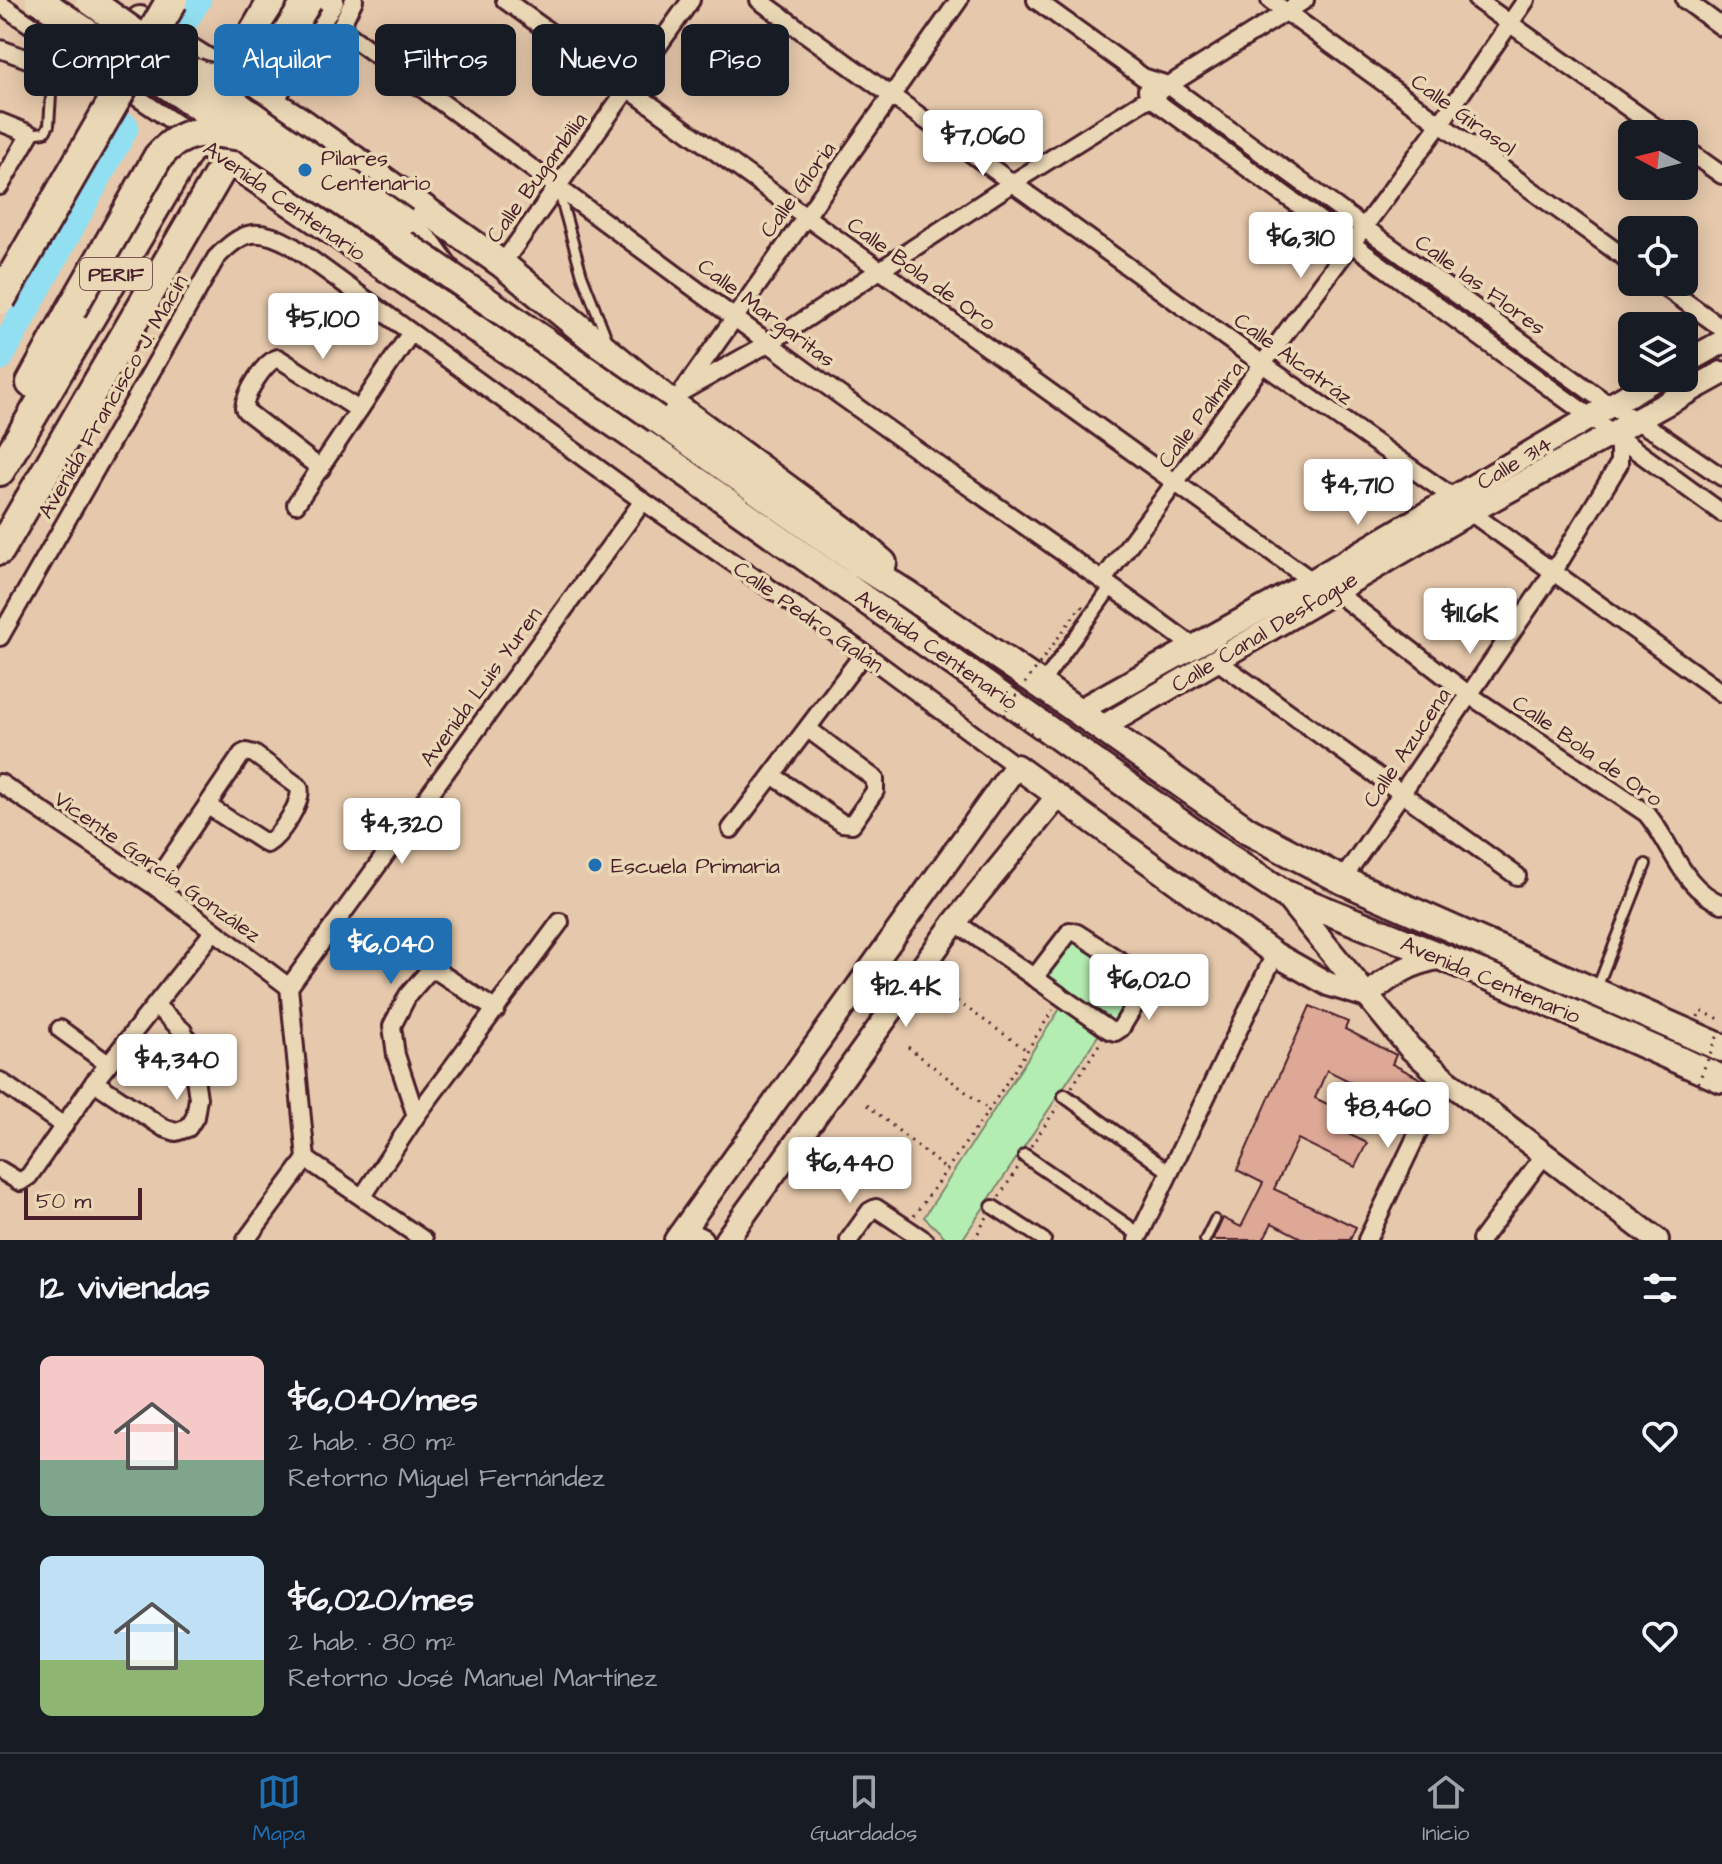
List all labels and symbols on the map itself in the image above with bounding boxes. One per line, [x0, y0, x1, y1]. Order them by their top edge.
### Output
street label: Calle Girasol [1404, 66, 1522, 164]
street label: Calle Bugambilia [479, 106, 596, 250]
pin: $7,060 [918, 110, 1048, 178]
north arrow [1618, 120, 1698, 200]
street label: Avenida Centenario [196, 133, 372, 269]
street label: Calle Gloria [753, 135, 844, 244]
place label: Pilares Centenario [321, 143, 431, 199]
marker: Pilares Centenario [296, 161, 314, 179]
street label: Calle Bola de Oro [840, 210, 1002, 339]
pin: $6,310 [1236, 212, 1366, 280]
street label: Calle las Flores [1408, 227, 1552, 343]
street label: Calle Margaritas [690, 251, 841, 376]
road number: PERIF [80, 258, 152, 290]
street label: Avenida Francisco J. Macín [31, 269, 196, 525]
pin: $5,100 [258, 293, 388, 361]
street label: Calle Alcatráz [1227, 305, 1359, 413]
street label: Calle Palmira [1151, 355, 1252, 475]
street label: Calle 314 [1471, 429, 1559, 498]
pin: $4,710 [1293, 459, 1423, 527]
street label: Calle Pedro Galán [727, 554, 890, 681]
street label: Calle Canal Desfogue [1166, 564, 1365, 701]
street label: Avenida Centenario [848, 582, 1024, 718]
pin: $11.6K [1405, 588, 1535, 656]
street label: Avenida Luis Yuren [413, 601, 550, 773]
street label: Calle Azucena [1356, 682, 1459, 814]
street label: Calle Bola de Oro [1506, 688, 1669, 815]
street label: Vicente García González [47, 784, 267, 951]
pin: $4,320 [337, 798, 467, 866]
place label: Escuela Primaria [611, 851, 780, 882]
marker: Escuela Primaria [586, 856, 604, 874]
pin: $6,040 [326, 918, 456, 986]
street label: Avenida Centenario [1396, 929, 1586, 1032]
pin: $6,020 [1084, 954, 1214, 1022]
pin: $12.4K [841, 961, 971, 1029]
pin: $4,340 [112, 1034, 242, 1102]
pin: $8,460 [1323, 1082, 1453, 1150]
pin: $6,440 [785, 1137, 915, 1205]
scale bar [24, 1184, 142, 1220]

